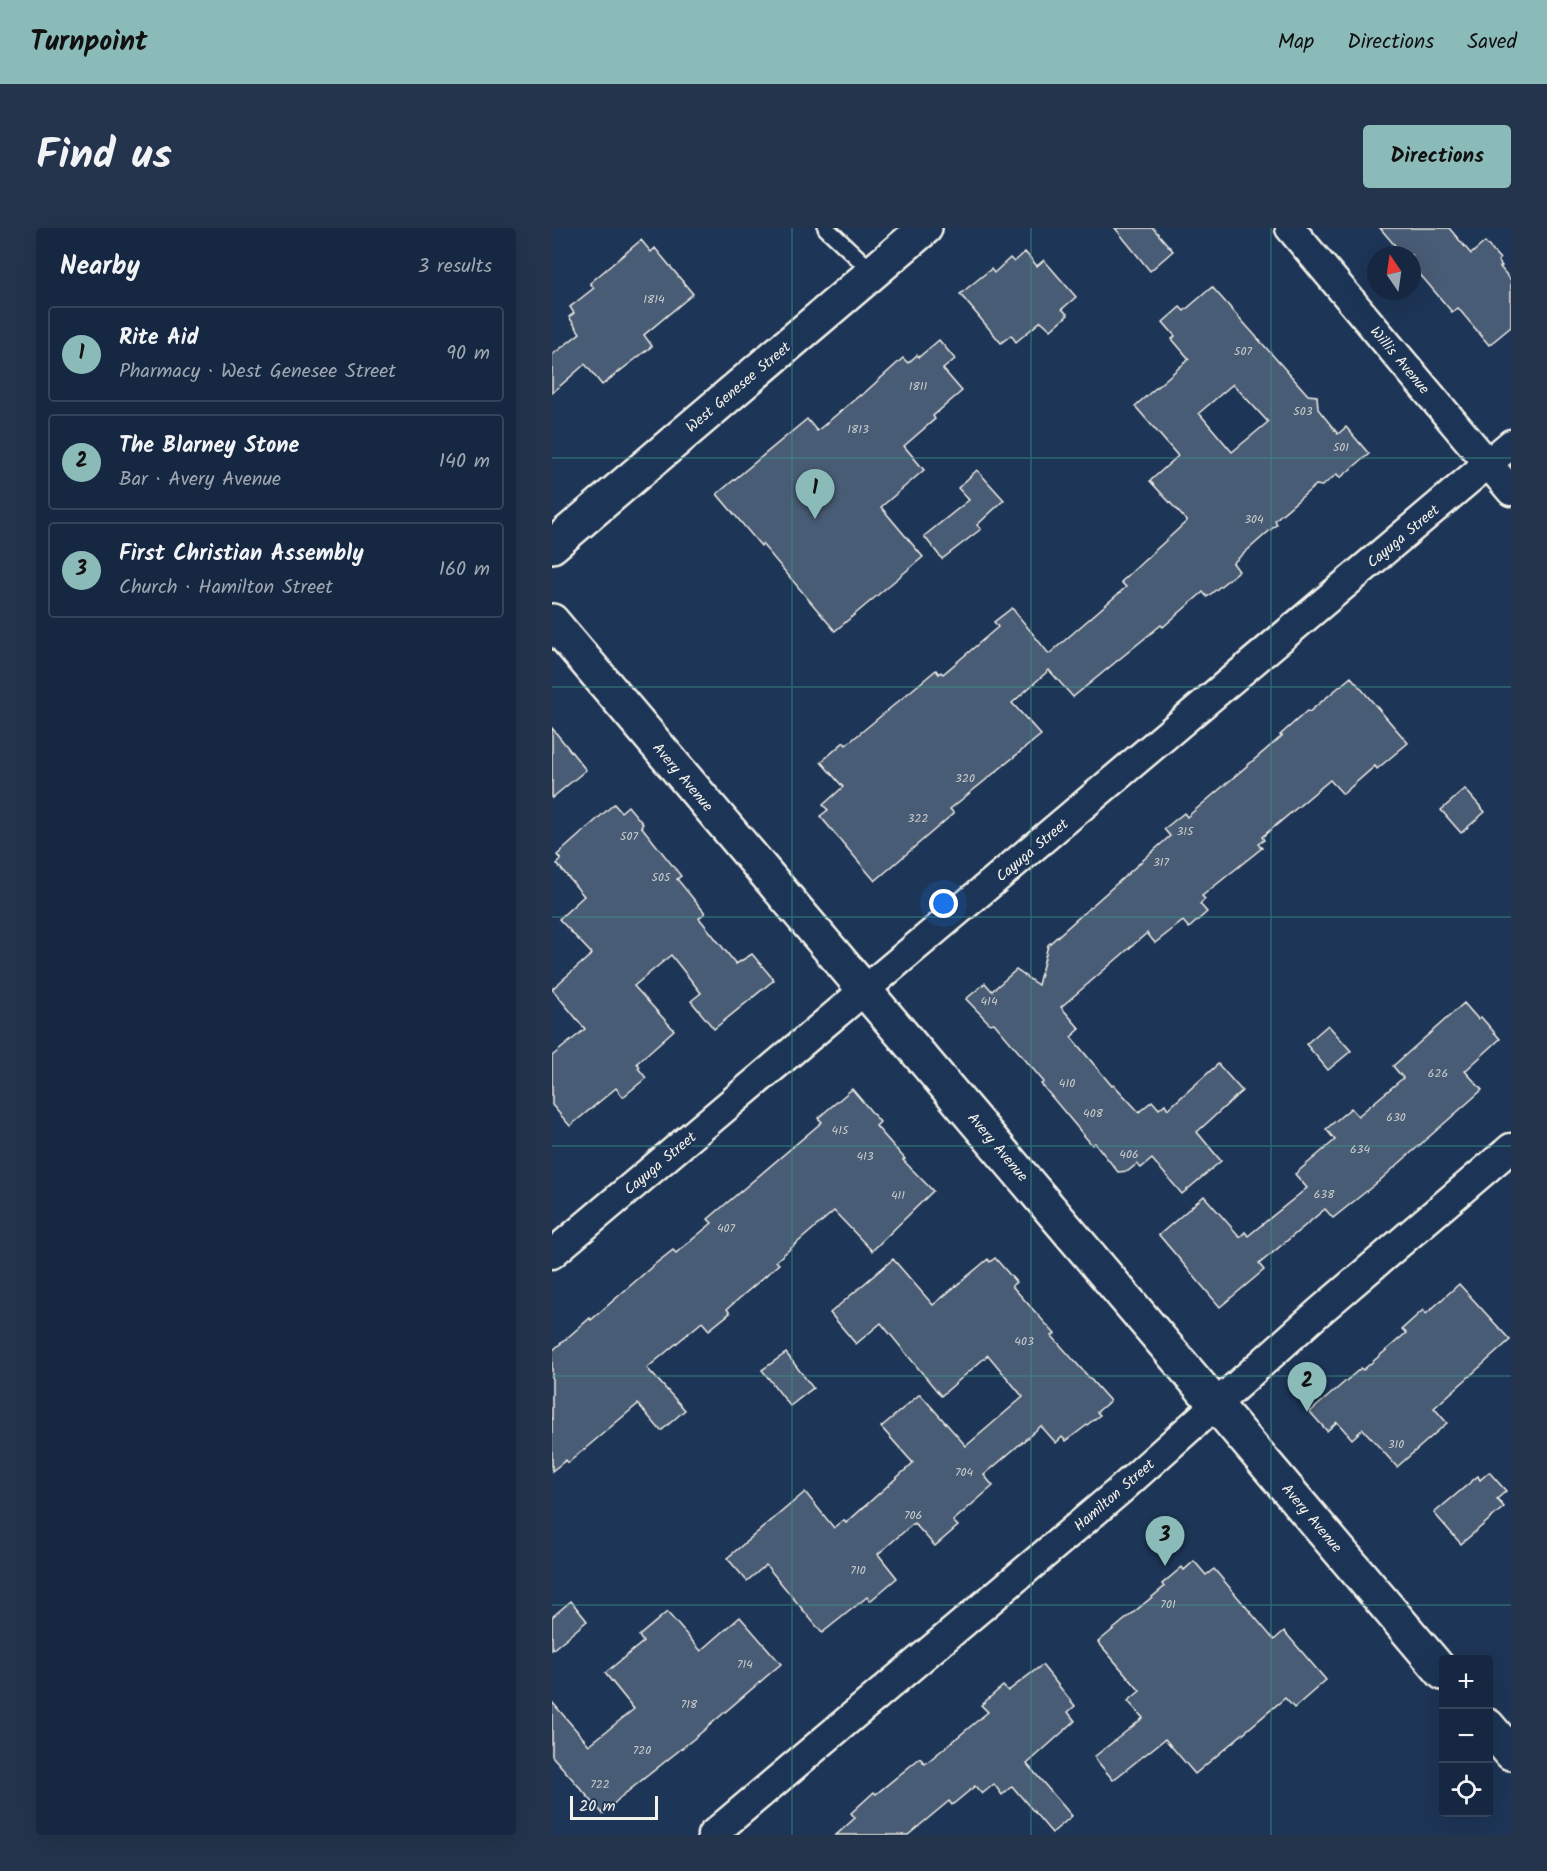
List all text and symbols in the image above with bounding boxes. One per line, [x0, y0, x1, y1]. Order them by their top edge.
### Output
text: Turnpoint [30, 20, 148, 65]
text: Map [1278, 26, 1314, 59]
text: Directions [1347, 26, 1434, 59]
text: Saved [1467, 26, 1517, 59]
text: Find us [36, 123, 172, 190]
button: Directions [1363, 125, 1511, 188]
text: Nearby [60, 246, 140, 288]
north arrow [1367, 246, 1421, 300]
text: 3 results [418, 251, 492, 283]
house number: 1814 [643, 290, 665, 309]
text: Rite Aid [119, 321, 199, 356]
street label: Willis Avenue [1363, 321, 1435, 400]
street label: West Genesee Street [681, 336, 797, 439]
text: 1 [78, 338, 85, 370]
text: 90 m [446, 338, 490, 370]
house number: 507 [1234, 342, 1252, 361]
text: Pharmacy · West Genesee Street [119, 356, 396, 388]
house number: 1811 [909, 377, 927, 396]
house number: 503 [1293, 402, 1313, 421]
house number: 1813 [847, 420, 869, 439]
text: The Blarney Stone [119, 429, 299, 464]
house number: 501 [1333, 438, 1349, 457]
text: 2 [76, 446, 87, 478]
text: 140 m [439, 446, 490, 478]
text: Bar · Avery Avenue [119, 464, 281, 496]
pin: 1 [796, 470, 834, 519]
street label: Cayuga Street [1362, 499, 1445, 574]
house number: 304 [1244, 510, 1264, 529]
text: First Christian Assembly [119, 537, 364, 572]
text: 3 [76, 554, 87, 586]
text: 160 m [439, 554, 490, 586]
text: Church · Hamilton Street [119, 572, 333, 604]
street label: Avery Avenue [646, 738, 719, 818]
house number: 320 [955, 769, 975, 788]
house number: 322 [908, 809, 928, 828]
street label: Cayuga Street [991, 813, 1074, 888]
house number: 315 [1176, 822, 1195, 841]
house number: 507 [620, 827, 638, 846]
house number: 317 [1153, 853, 1170, 872]
house number: 505 [652, 868, 672, 887]
your location [929, 889, 958, 918]
house number: 414 [981, 992, 998, 1011]
house number: 626 [1428, 1064, 1448, 1083]
house number: 410 [1059, 1074, 1075, 1093]
house number: 408 [1083, 1104, 1104, 1123]
street label: Avery Avenue [961, 1108, 1034, 1188]
house number: 630 [1386, 1108, 1406, 1127]
house number: 415 [832, 1121, 850, 1140]
street label: Cayuga Street [619, 1126, 702, 1201]
house number: 634 [1350, 1140, 1370, 1159]
house number: 406 [1119, 1145, 1139, 1164]
house number: 413 [856, 1147, 874, 1166]
house number: 638 [1314, 1185, 1335, 1204]
house number: 411 [891, 1186, 905, 1205]
house number: 407 [717, 1219, 736, 1238]
house number: 403 [1014, 1332, 1034, 1351]
pin: 2 [1288, 1362, 1326, 1412]
house number: 310 [1388, 1435, 1404, 1454]
street label: Hamilton Street [1069, 1453, 1161, 1538]
house number: 704 [955, 1463, 973, 1482]
street label: Avery Avenue [1275, 1479, 1348, 1559]
house number: 706 [904, 1506, 922, 1525]
pin: 3 [1146, 1516, 1184, 1566]
house number: 710 [850, 1561, 866, 1580]
house number: 701 [1160, 1595, 1176, 1614]
house number: 714 [737, 1655, 753, 1674]
map controls [1439, 1655, 1493, 1817]
button: + [1439, 1655, 1493, 1709]
house number: 718 [681, 1695, 698, 1714]
button: − [1439, 1709, 1493, 1763]
house number: 720 [633, 1741, 651, 1760]
button: locate [1439, 1763, 1493, 1817]
house number: 722 [590, 1775, 610, 1794]
scale bar [570, 1793, 658, 1820]
text: 20 m [579, 1794, 615, 1819]

